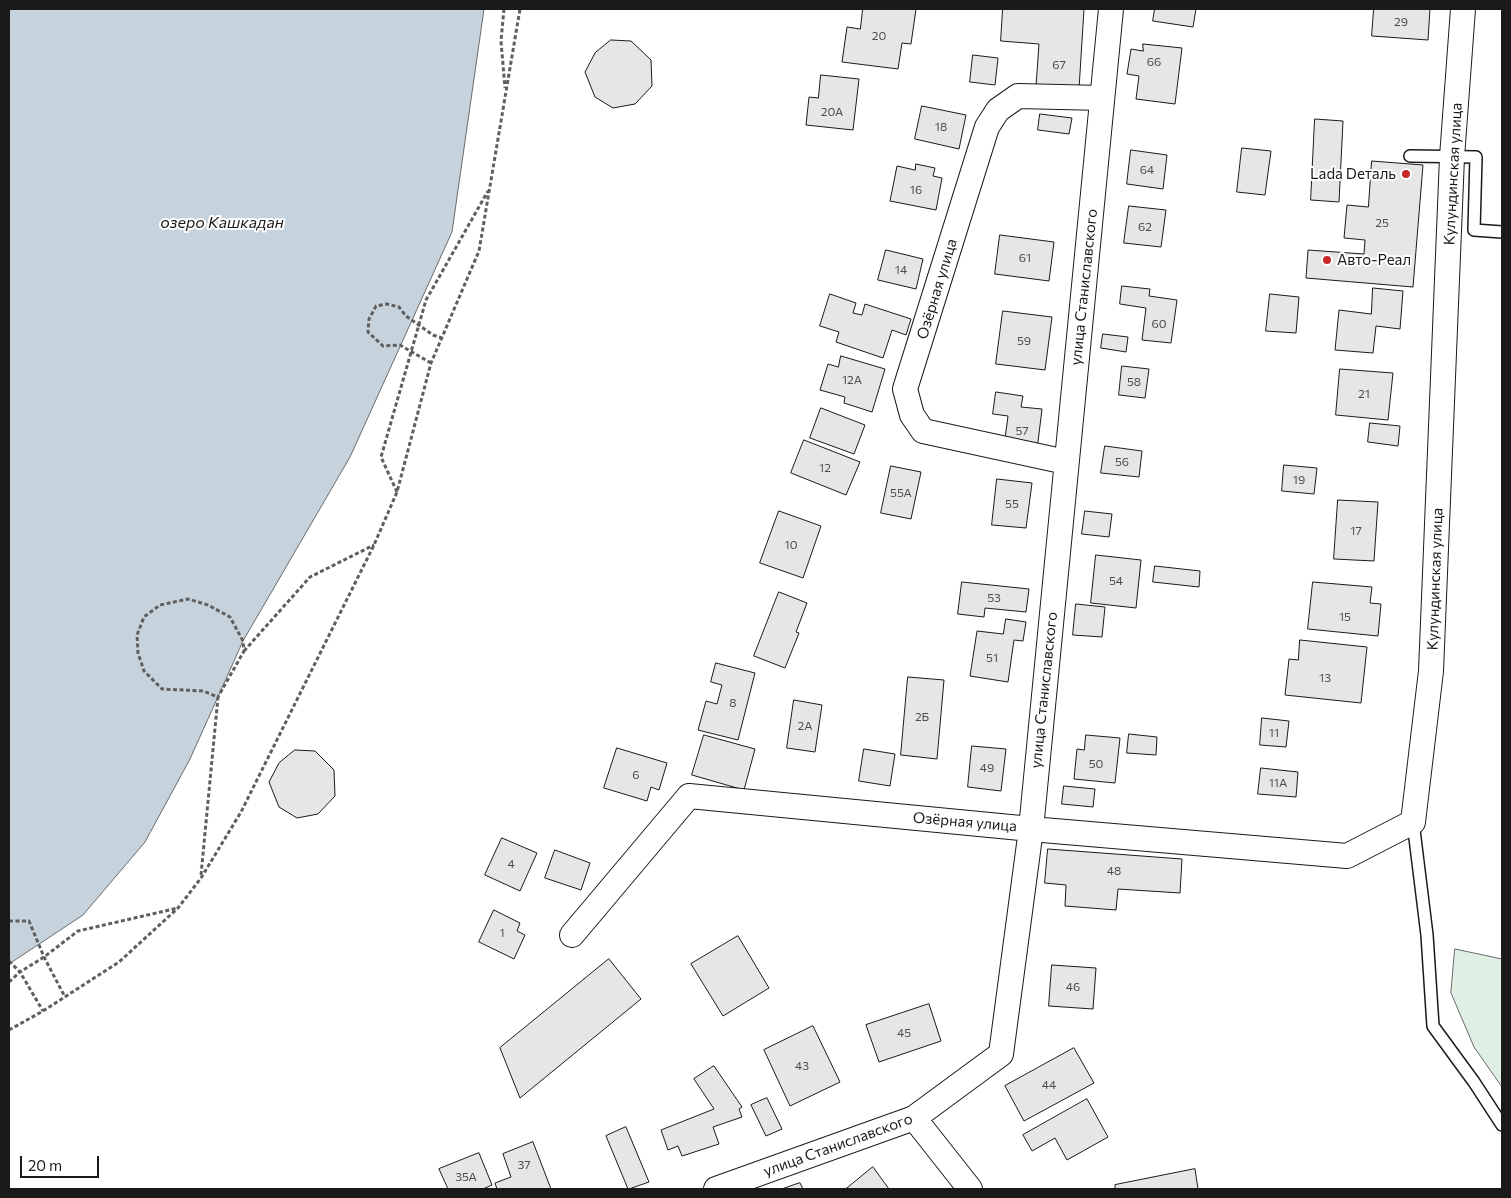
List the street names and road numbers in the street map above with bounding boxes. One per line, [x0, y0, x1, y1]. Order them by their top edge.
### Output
street label: Кулундинская улица [1440, 102, 1466, 246]
street label: улица Станиславского [1067, 208, 1101, 366]
street label: Озёрная улица [913, 237, 961, 341]
street label: Кулундинская улица [1424, 507, 1446, 651]
street label: улица Станиславского [1027, 611, 1061, 769]
street label: Озёрная улица [912, 808, 1018, 836]
street label: улица Станиславского [761, 1110, 915, 1180]

